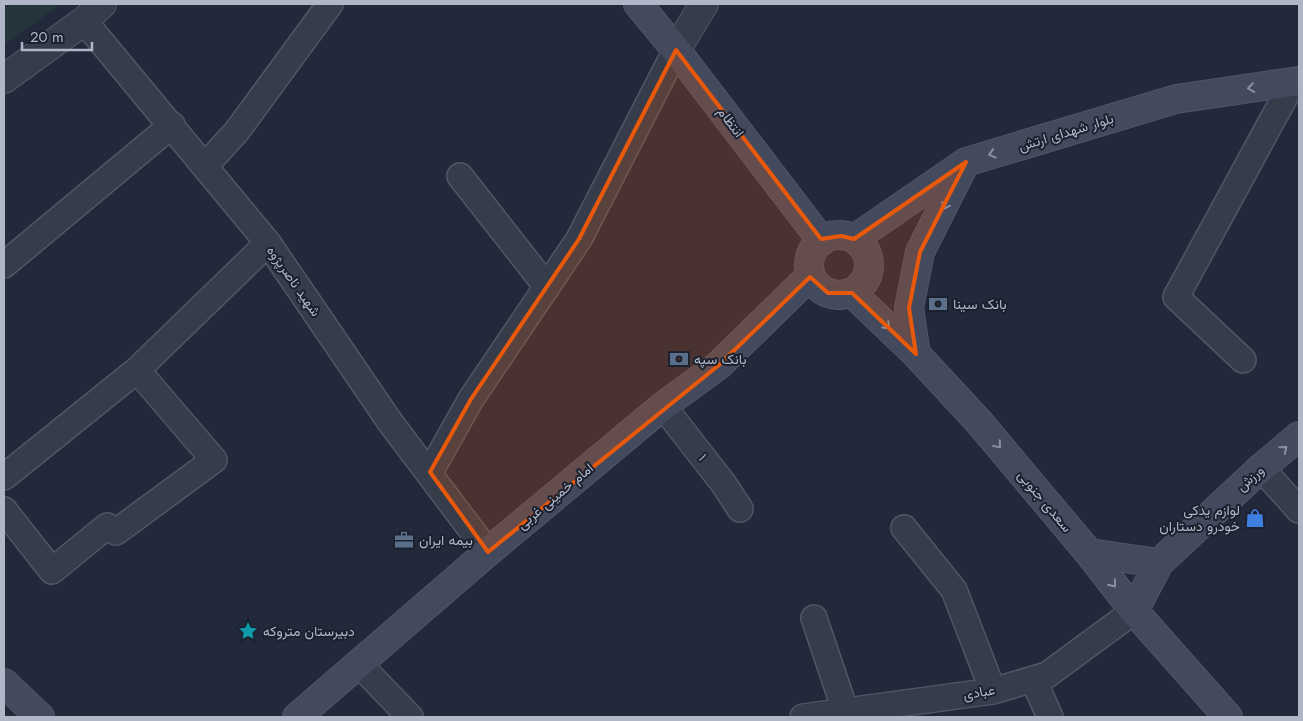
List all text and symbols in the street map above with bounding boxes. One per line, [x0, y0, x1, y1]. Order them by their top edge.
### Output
scale bar [22, 20, 92, 52]
text: 20 m [30, 26, 64, 48]
one-way arrow [1247, 82, 1255, 93]
street label: انتظام [713, 103, 749, 141]
street label: بلوار شهدای ارتش [1016, 108, 1116, 156]
one-way arrow [989, 148, 997, 158]
one-way arrow [941, 201, 951, 210]
street label: شهید ناصرپژوه [262, 242, 326, 320]
bank icon: بانک سینا [927, 293, 949, 315]
place label: بانک سینا [953, 294, 1007, 314]
one-way arrow [881, 320, 890, 329]
bank icon: بانک سپه [668, 348, 690, 370]
place label: بانک سپه [694, 349, 747, 369]
one-way arrow [992, 439, 1001, 448]
one-way arrow [1278, 446, 1287, 454]
street label: ۱ [694, 449, 712, 465]
street label: امام خمینی غربی [512, 458, 598, 534]
street label: ورزش [1232, 460, 1268, 496]
street label: سعدی جنوبی [1013, 466, 1077, 536]
place label: لوازم یدکی خودرو دستاران [1159, 500, 1240, 536]
shop icon: لوازم یدکی خودرو دستاران [1244, 507, 1266, 529]
office icon: بیمه ایران [393, 529, 415, 551]
place label: بیمه ایران [419, 530, 473, 550]
one-way arrow [1107, 578, 1115, 587]
place icon: دبیرستان متروکه [237, 620, 259, 642]
place label: دبیرستان متروکه [263, 621, 355, 641]
street label: عبادی [961, 679, 997, 705]

